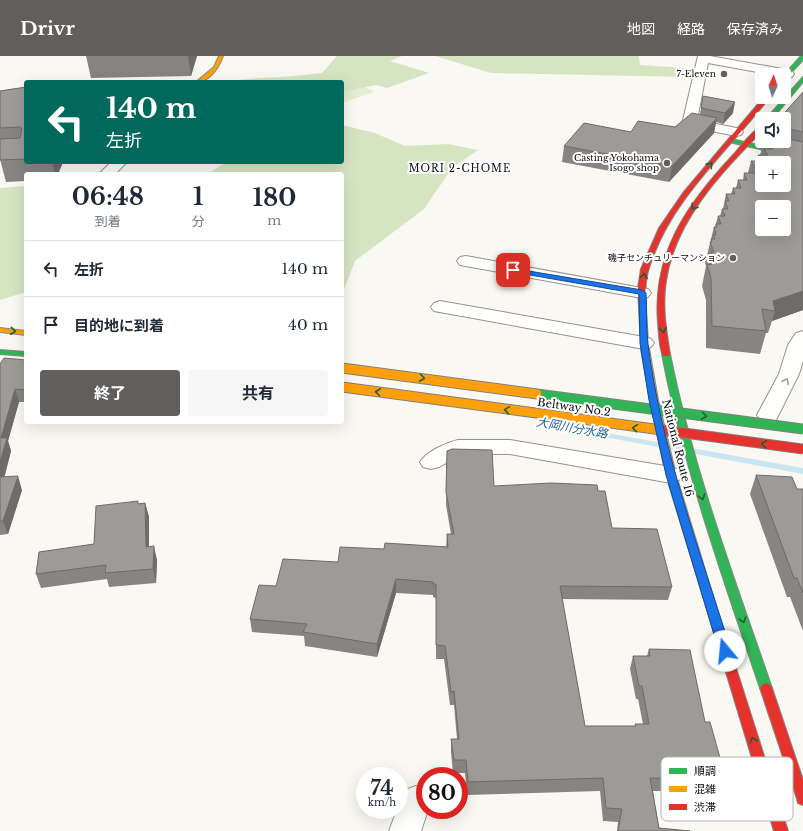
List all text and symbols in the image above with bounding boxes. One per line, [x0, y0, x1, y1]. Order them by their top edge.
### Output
text: Drivr [20, 17, 75, 40]
text: 地図 [627, 20, 655, 38]
text: 経路 [677, 20, 705, 38]
text: 保存済み [727, 20, 783, 38]
place label: 7-Eleven [676, 68, 716, 79]
north arrow [755, 68, 791, 104]
map controls [755, 68, 791, 236]
marker: 7-Eleven [719, 69, 729, 79]
text: 140 m [106, 91, 196, 126]
icon: left [40, 96, 92, 148]
button: sound [755, 112, 791, 148]
text: 左折 [106, 130, 142, 152]
place label: Casting Yokohama Isogo shop [574, 152, 659, 173]
button: + [755, 156, 791, 192]
marker: Casting Yokohama Isogo shop [662, 158, 672, 168]
district label: MORI 2-CHOME [409, 162, 511, 175]
one-way arrow [705, 163, 712, 170]
text: 06:48 [72, 182, 144, 211]
text: 1 [193, 182, 203, 211]
text: 180 [252, 183, 296, 212]
button: − [755, 200, 791, 236]
one-way arrow [692, 203, 699, 210]
text: m [267, 212, 281, 229]
text: 到着 [95, 213, 121, 230]
text: 分 [192, 213, 205, 230]
place label: 磯子センチュリーマンション [608, 252, 725, 263]
pin [496, 253, 530, 287]
marker: 磯子センチュリーマンション [728, 253, 738, 263]
icon: left [40, 258, 62, 280]
text: 140 m [281, 259, 328, 278]
icon: arrive [502, 259, 524, 281]
text: 左折 [74, 260, 104, 279]
one-way arrow [639, 272, 648, 279]
icon: arrive [40, 314, 62, 336]
text: 40 m [288, 315, 328, 334]
text: 目的地に到着 [74, 316, 164, 335]
one-way arrow [10, 327, 16, 336]
one-way arrow [659, 327, 668, 333]
button: 終了 [40, 370, 180, 416]
button: 共有 [188, 370, 328, 416]
one-way arrow [419, 374, 425, 383]
one-way arrow [781, 378, 789, 385]
one-way arrow [375, 388, 381, 397]
street label: Beltway No.2 [536, 395, 612, 419]
street label: National Route 16 [659, 398, 697, 498]
one-way arrow [504, 406, 510, 415]
one-way arrow [701, 411, 707, 420]
water label: 大岡川分水路 [535, 414, 610, 441]
one-way arrow [632, 424, 638, 433]
one-way arrow [761, 440, 767, 449]
one-way arrow [698, 493, 706, 500]
one-way arrow [739, 617, 747, 624]
position arrow [704, 630, 746, 672]
one-way arrow [749, 737, 758, 744]
legend [661, 757, 793, 821]
text: 順調 [694, 764, 716, 778]
speed limit sign: 80 [416, 767, 468, 819]
text: 74 [370, 776, 394, 800]
text: 混雑 [694, 782, 716, 796]
text: km/h [368, 796, 396, 809]
text: 渋滞 [694, 800, 716, 814]

